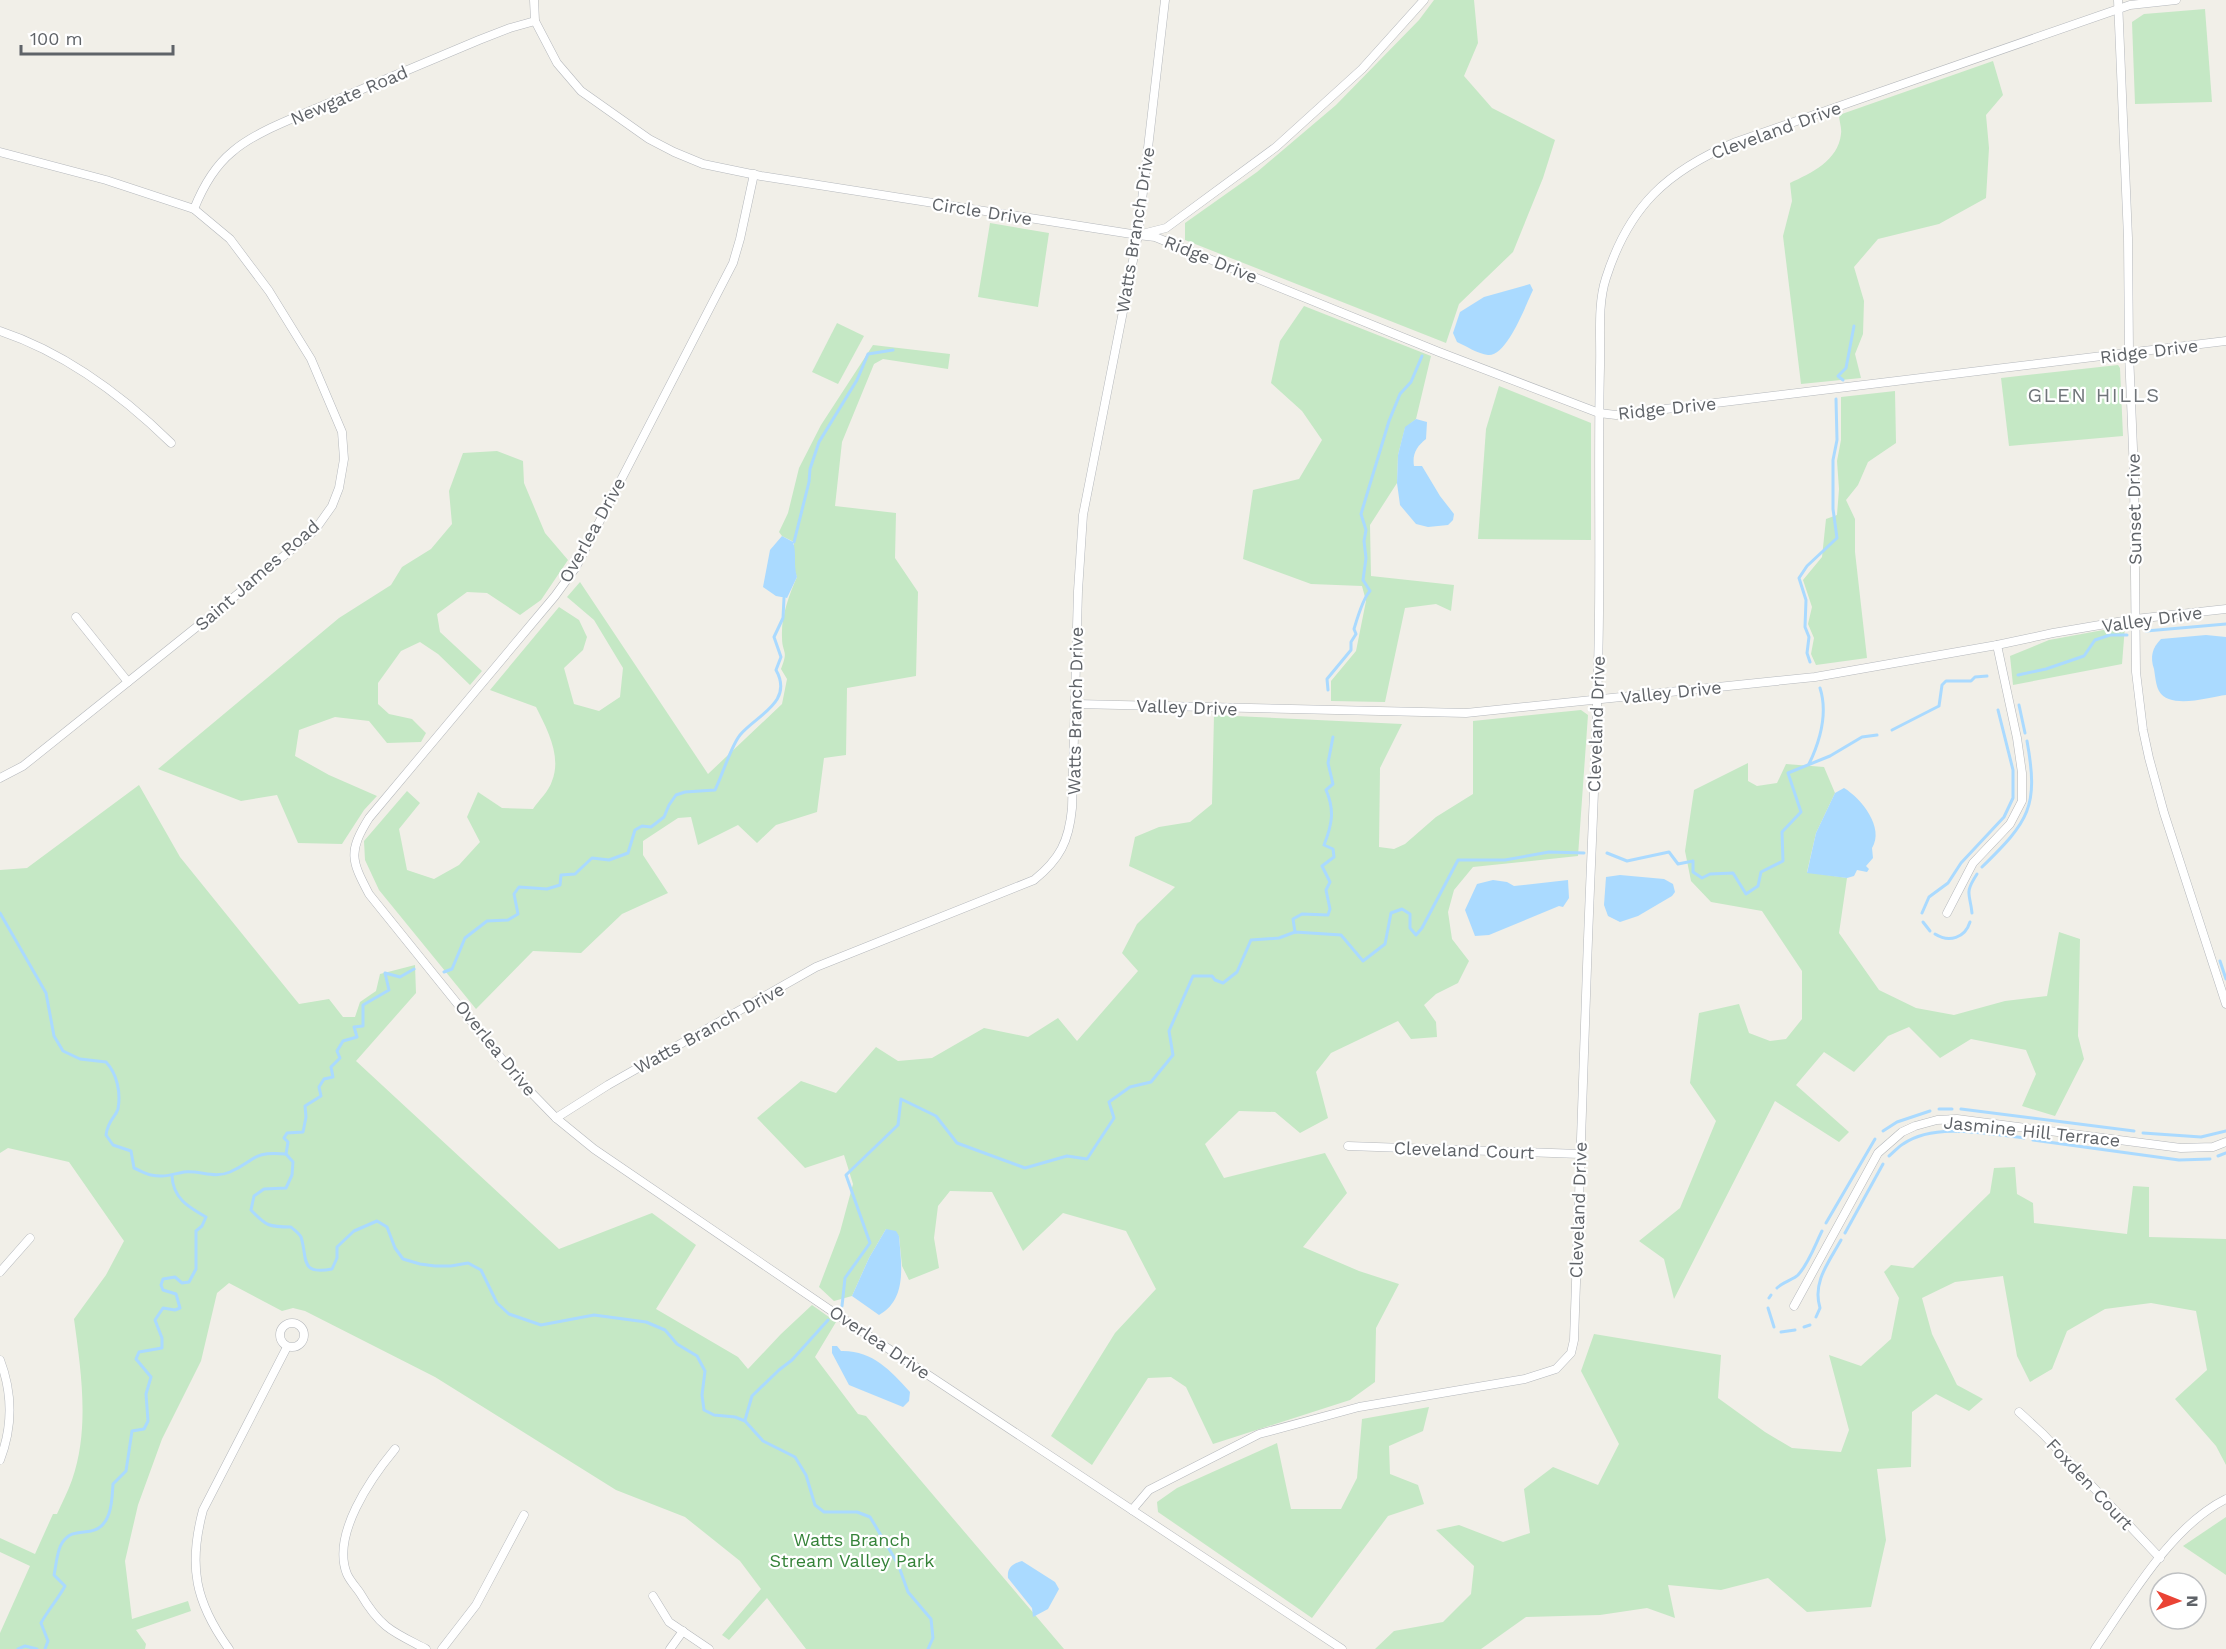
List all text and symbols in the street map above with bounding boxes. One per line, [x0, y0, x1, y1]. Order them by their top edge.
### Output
scale bar [21, 18, 172, 56]
text: 100 m [30, 28, 83, 49]
street label: Newgate Road [287, 61, 411, 129]
street label: Cleveland Drive [1708, 97, 1844, 163]
street label: Watts Branch Drive [1111, 145, 1159, 315]
street label: Circle Drive [930, 193, 1034, 229]
street label: Ridge Drive [1161, 231, 1261, 287]
street label: Ridge Drive [2099, 335, 2199, 367]
district label: GLEN HILLS [2027, 383, 2161, 407]
street label: Ridge Drive [1617, 392, 1717, 424]
street label: Sunset Drive [2123, 453, 2145, 565]
street label: Overlea Drive [554, 474, 630, 586]
street label: Saint James Road [191, 515, 323, 635]
street label: Valley Drive [2100, 602, 2204, 636]
street label: Watts Branch Drive [1063, 627, 1087, 795]
street label: Cleveland Drive [1583, 655, 1609, 793]
street label: Valley Drive [1619, 676, 1723, 708]
street label: Valley Drive [1136, 695, 1238, 719]
street label: Watts Branch Drive [630, 978, 788, 1078]
street label: Overlea Drive [451, 996, 541, 1100]
street label: Jasmine Hill Terrace [1943, 1111, 2121, 1151]
street label: Cleveland Court [1393, 1137, 1535, 1163]
street label: Cleveland Drive [1565, 1141, 1591, 1279]
street label: Overlea Drive [826, 1301, 934, 1383]
street label: Foxden Court [2042, 1434, 2138, 1534]
park label: Watts Branch Stream Valley Park [770, 1529, 934, 1571]
north arrow [2148, 1571, 2208, 1631]
text: N [2183, 1595, 2202, 1607]

